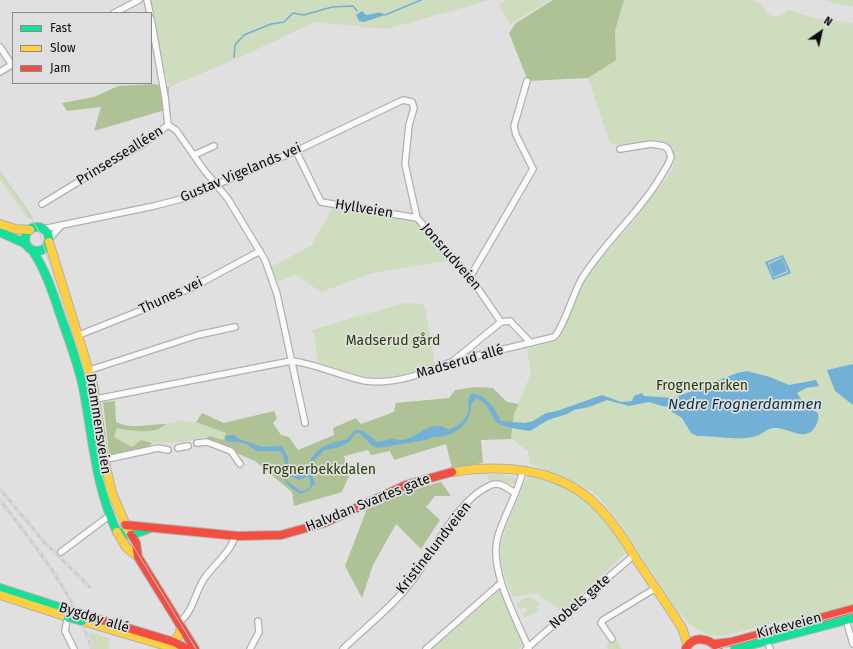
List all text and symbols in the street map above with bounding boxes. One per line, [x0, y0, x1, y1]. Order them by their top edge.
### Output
legend [12, 12, 152, 84]
north arrow [801, 12, 841, 52]
text: N [821, 14, 835, 29]
text: Fast [50, 21, 72, 35]
text: Slow [50, 41, 76, 55]
text: Jam [50, 61, 70, 75]
street label: Prinsessealléen [74, 123, 166, 189]
street label: Gustav Vigelands vei [178, 140, 304, 206]
street label: Hyllveien [334, 196, 394, 222]
street label: Jonsrudveien [417, 220, 485, 294]
street label: Thunes vei [137, 274, 205, 318]
park label: Madserud gård [346, 333, 440, 349]
street label: Madserud allé [414, 342, 506, 382]
street label: Drammensveien [82, 372, 114, 476]
park label: Frognerparken [656, 378, 748, 394]
water label: Nedre Frognerdammen [668, 396, 822, 414]
park label: Frognerbekkdalen [262, 462, 376, 478]
street label: Halvdan Svartes gate [303, 470, 433, 536]
street label: Kristinelundveien [393, 499, 475, 597]
street label: Nobels gate [546, 571, 614, 633]
street label: Bygdøy allé [57, 599, 131, 637]
street label: Kirkeveien [755, 609, 823, 643]

